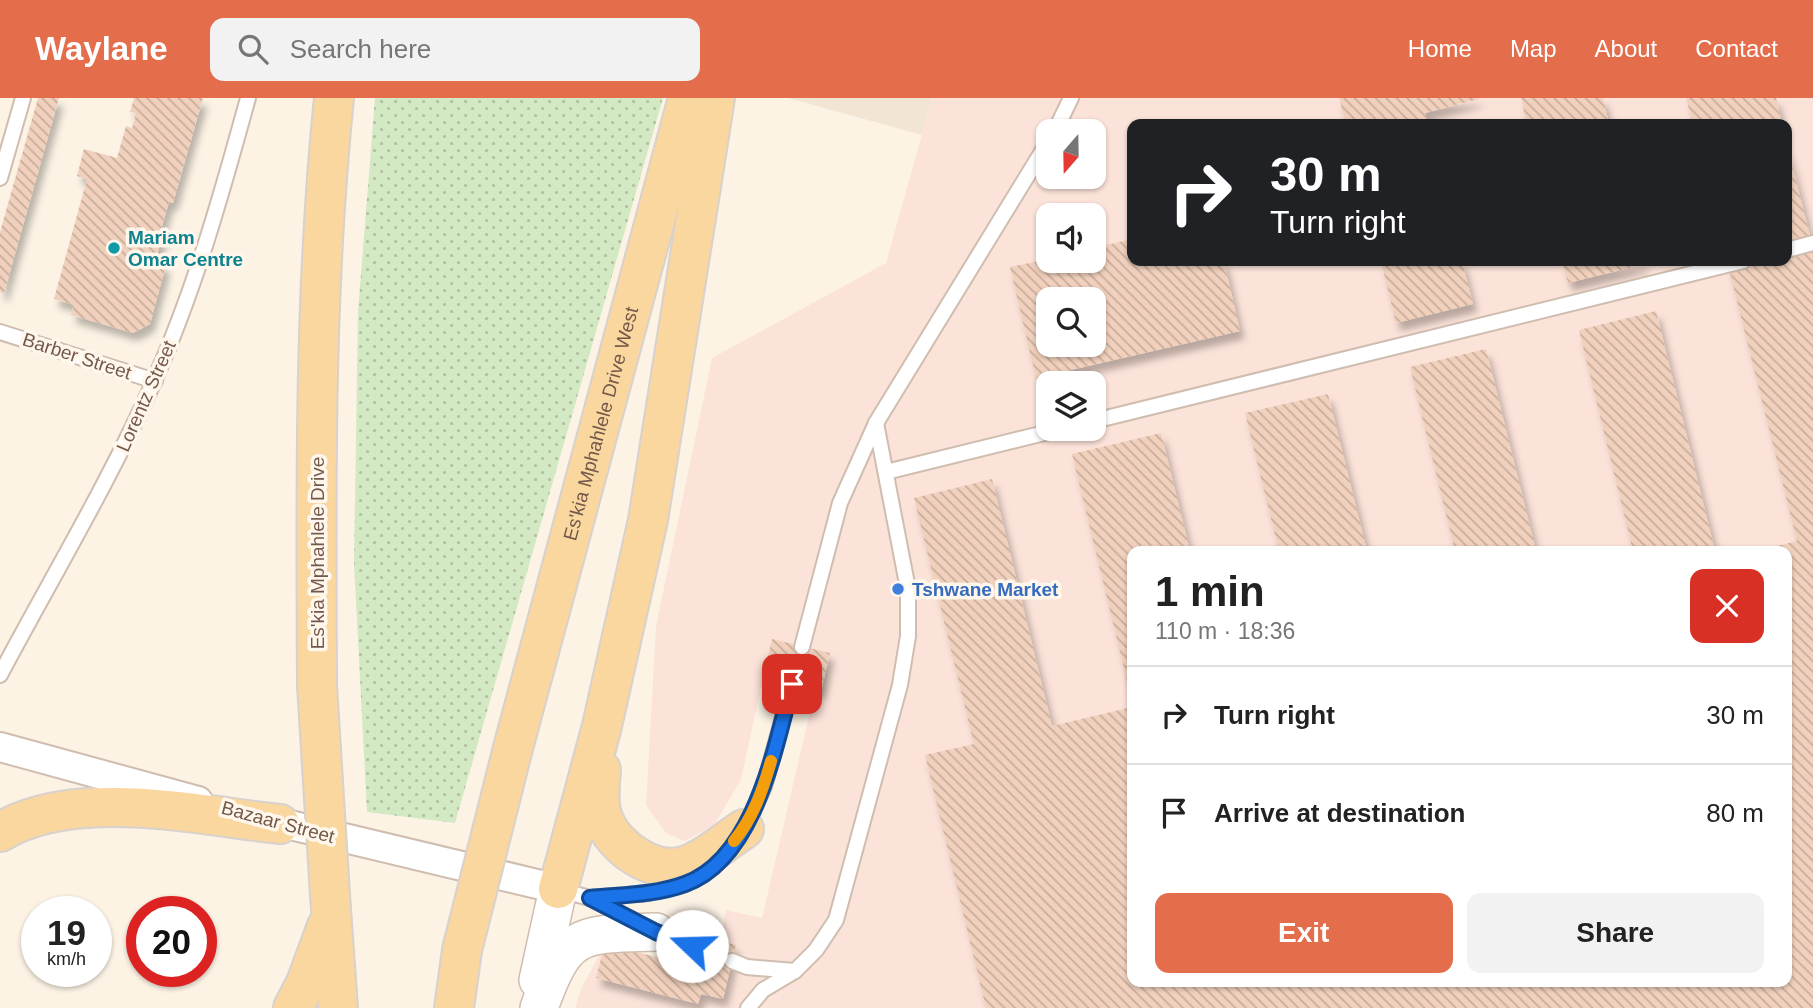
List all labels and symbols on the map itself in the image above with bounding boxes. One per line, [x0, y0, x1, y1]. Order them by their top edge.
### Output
north arrow [1036, 119, 1106, 189]
place label: Mariam Omar Centre [128, 227, 243, 270]
marker: Mariam Omar Centre [106, 240, 122, 256]
street label: Es'kia Mphahlele Drive West [559, 304, 642, 543]
street label: Barber Street [20, 329, 135, 384]
street label: Lorentz Street [112, 337, 180, 455]
street label: Es'kia Mphahlele Drive [307, 457, 328, 649]
place label: Tshwane Market [912, 579, 1059, 600]
marker: Tshwane Market [890, 581, 906, 597]
pin [762, 654, 822, 714]
street label: Bazaar Street [219, 797, 338, 847]
speed limit sign: 20 [126, 896, 217, 987]
position arrow [655, 909, 729, 983]

